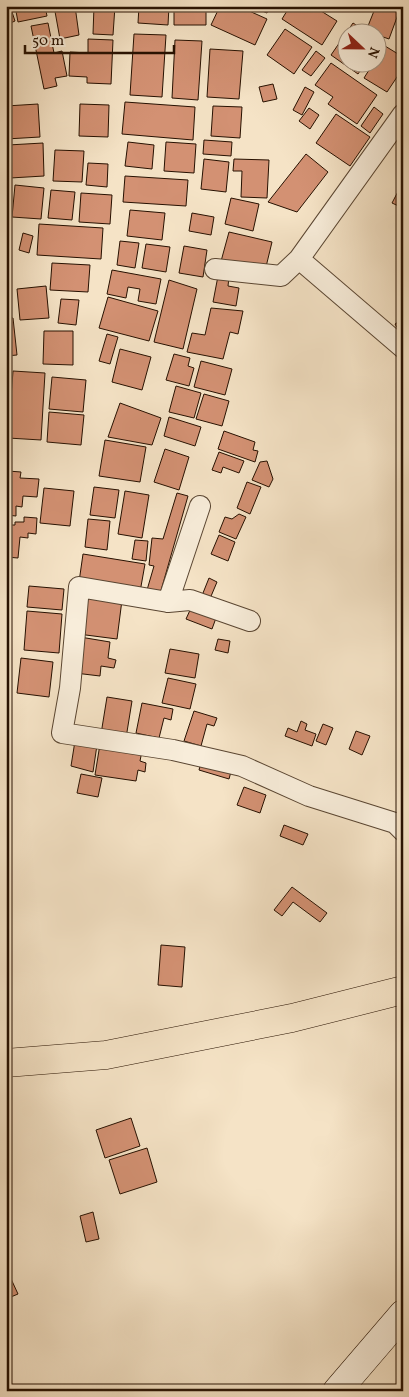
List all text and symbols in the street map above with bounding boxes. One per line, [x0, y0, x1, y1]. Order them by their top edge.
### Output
scale bar [25, 22, 174, 54]
north arrow [336, 22, 386, 72]
text: 50 m [32, 31, 64, 52]
text: N [362, 44, 383, 61]

